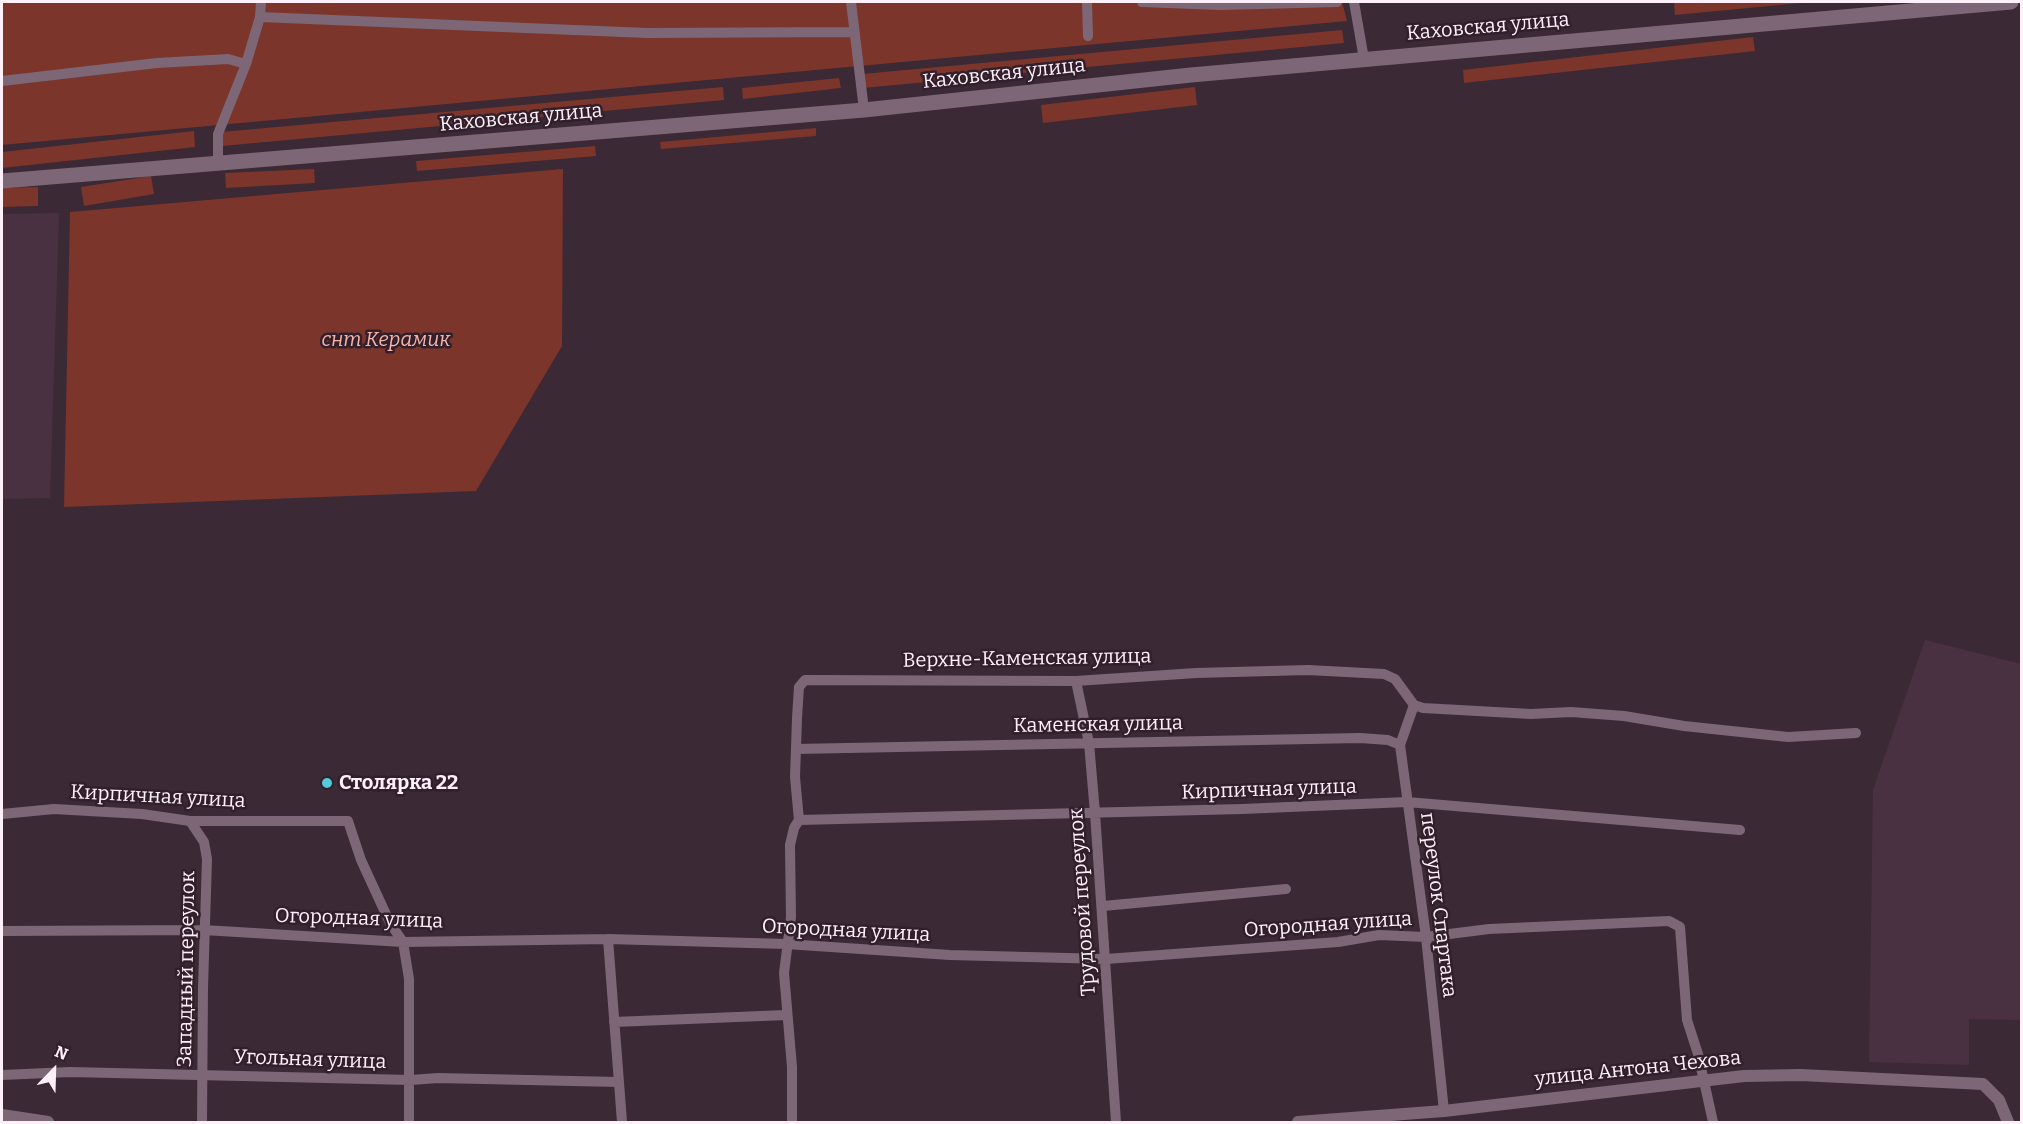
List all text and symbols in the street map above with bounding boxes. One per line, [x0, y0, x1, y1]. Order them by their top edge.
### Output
street label: Каховская улица [1405, 8, 1571, 46]
street label: Каховская улица [921, 54, 1087, 94]
street label: Каховская улица [438, 99, 604, 137]
park label: снт Керамик [322, 328, 450, 352]
street label: Верхне-Каменская улица [903, 645, 1151, 673]
street label: Каменская улица [1013, 712, 1183, 738]
place label: Столярка 22 [339, 771, 458, 795]
street label: Кирпичная улица [1181, 775, 1357, 805]
marker: Столярка 22 [320, 776, 334, 790]
street label: Кирпичная улица [70, 780, 246, 814]
street label: Трудовой переулок [1064, 807, 1102, 997]
street label: переулок Спартака [1415, 811, 1461, 999]
street label: Западный переулок [173, 871, 201, 1067]
street label: Огородная улица [274, 904, 444, 934]
street label: Огородная улица [1243, 907, 1413, 943]
street label: Огородная улица [761, 915, 931, 947]
north arrow [24, 1040, 84, 1100]
text: N [52, 1042, 71, 1064]
street label: Угольная улица [233, 1045, 387, 1075]
street label: улица Антона Чехова [1534, 1046, 1742, 1092]

